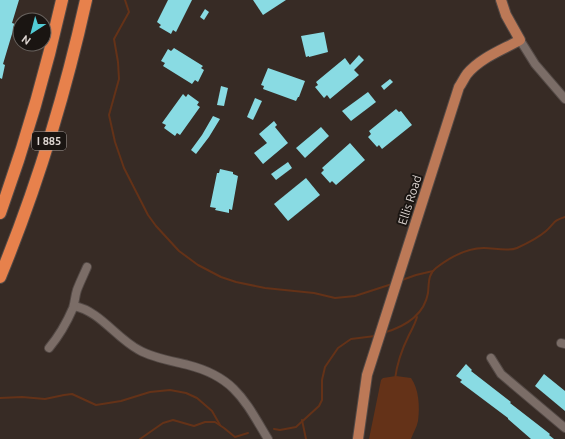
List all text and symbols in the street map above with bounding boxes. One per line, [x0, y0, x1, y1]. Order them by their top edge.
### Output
north arrow [12, 12, 52, 52]
text: N [19, 33, 33, 47]
road number: I 885 [32, 132, 66, 150]
street label: Ellis Road [395, 173, 424, 226]

